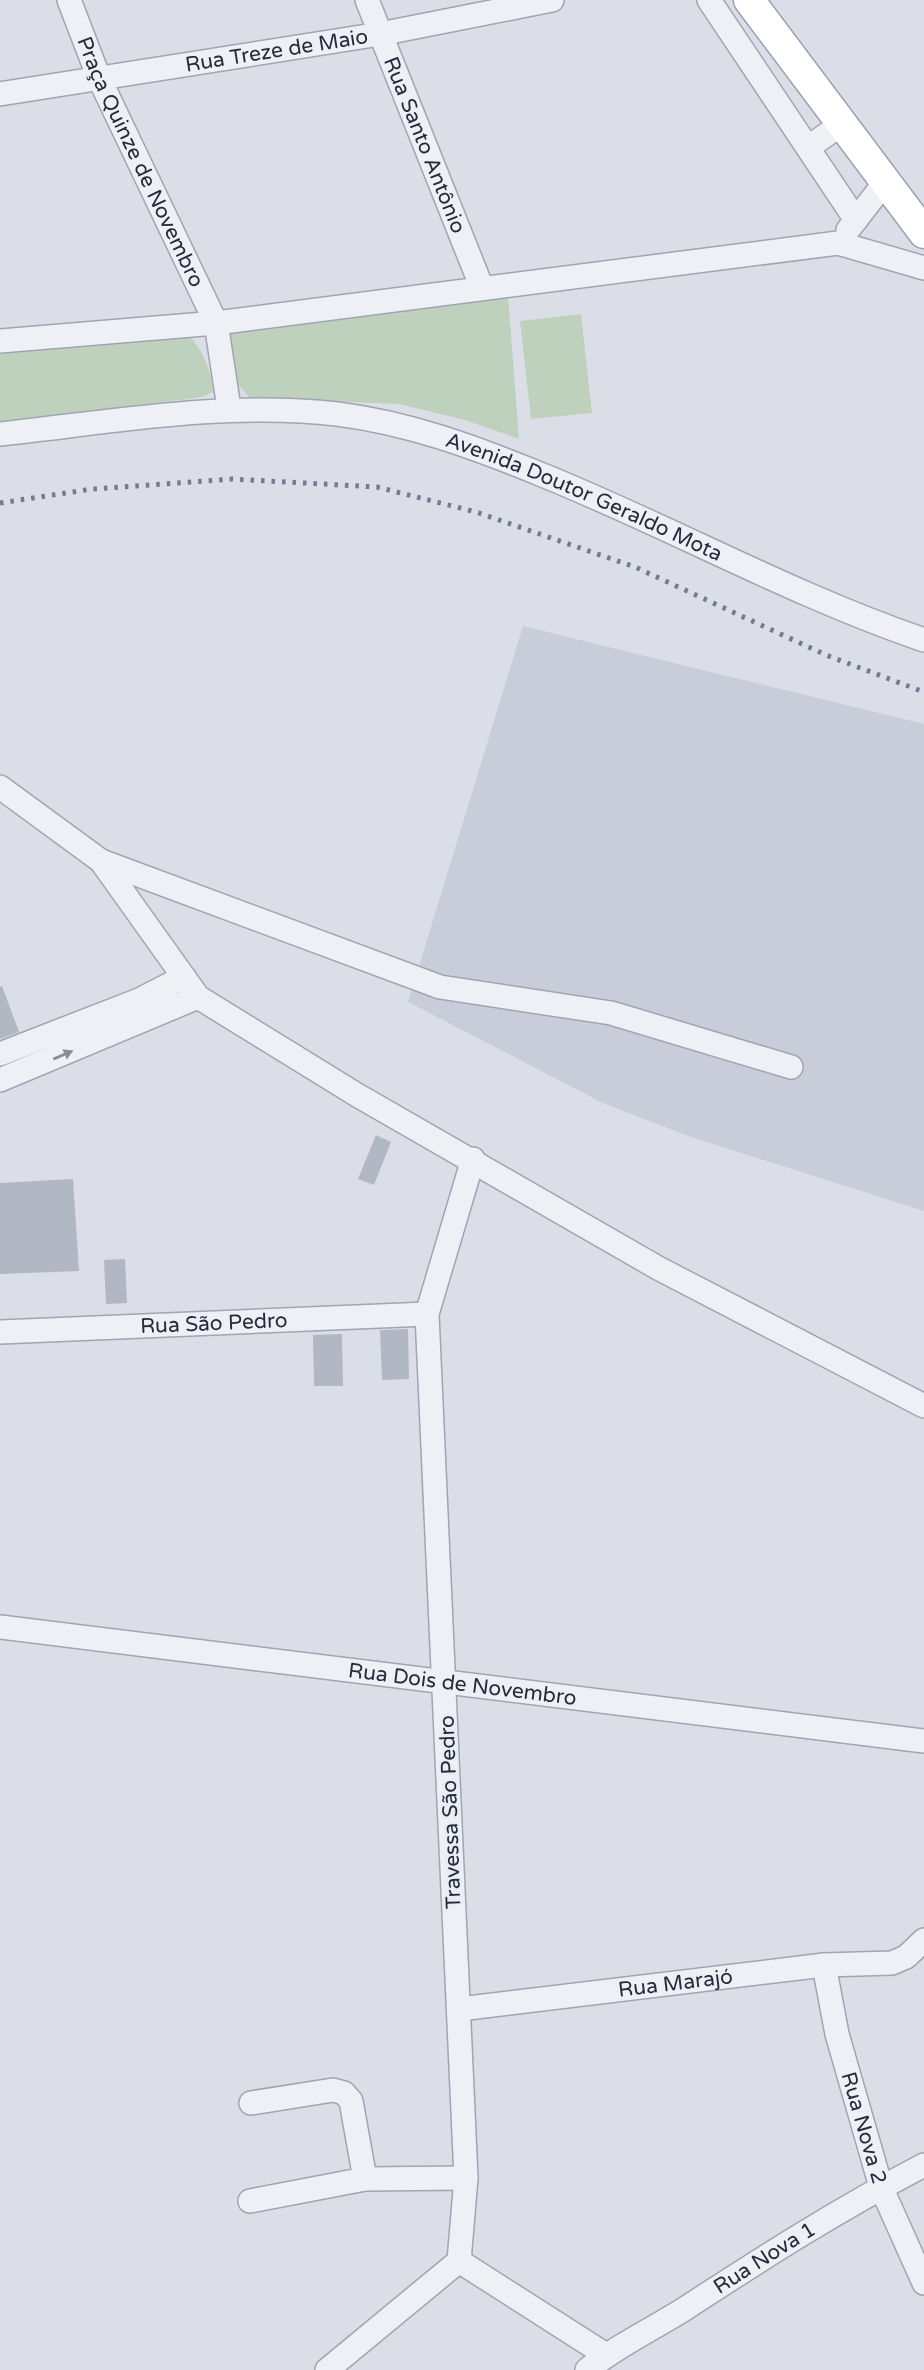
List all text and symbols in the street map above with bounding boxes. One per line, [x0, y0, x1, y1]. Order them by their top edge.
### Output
street label: Rua Treze de Maio [183, 24, 370, 78]
street label: Praça Quinze de Novembro [71, 33, 209, 291]
street label: Rua Santo Antônio [378, 53, 471, 237]
street label: Avenida Doutor Geraldo Mota [442, 428, 726, 567]
one-way arrow [53, 1049, 74, 1060]
street label: Rua São Pedro [140, 1308, 288, 1339]
street label: Rua Dois de Novembro [347, 1658, 578, 1711]
street label: Travessa São Pedro [435, 1715, 466, 1909]
street label: Rua Marajó [617, 1964, 734, 2003]
street label: Rua Nova 2 [836, 2069, 892, 2187]
street label: Rua Nova 1 [709, 2217, 820, 2300]

